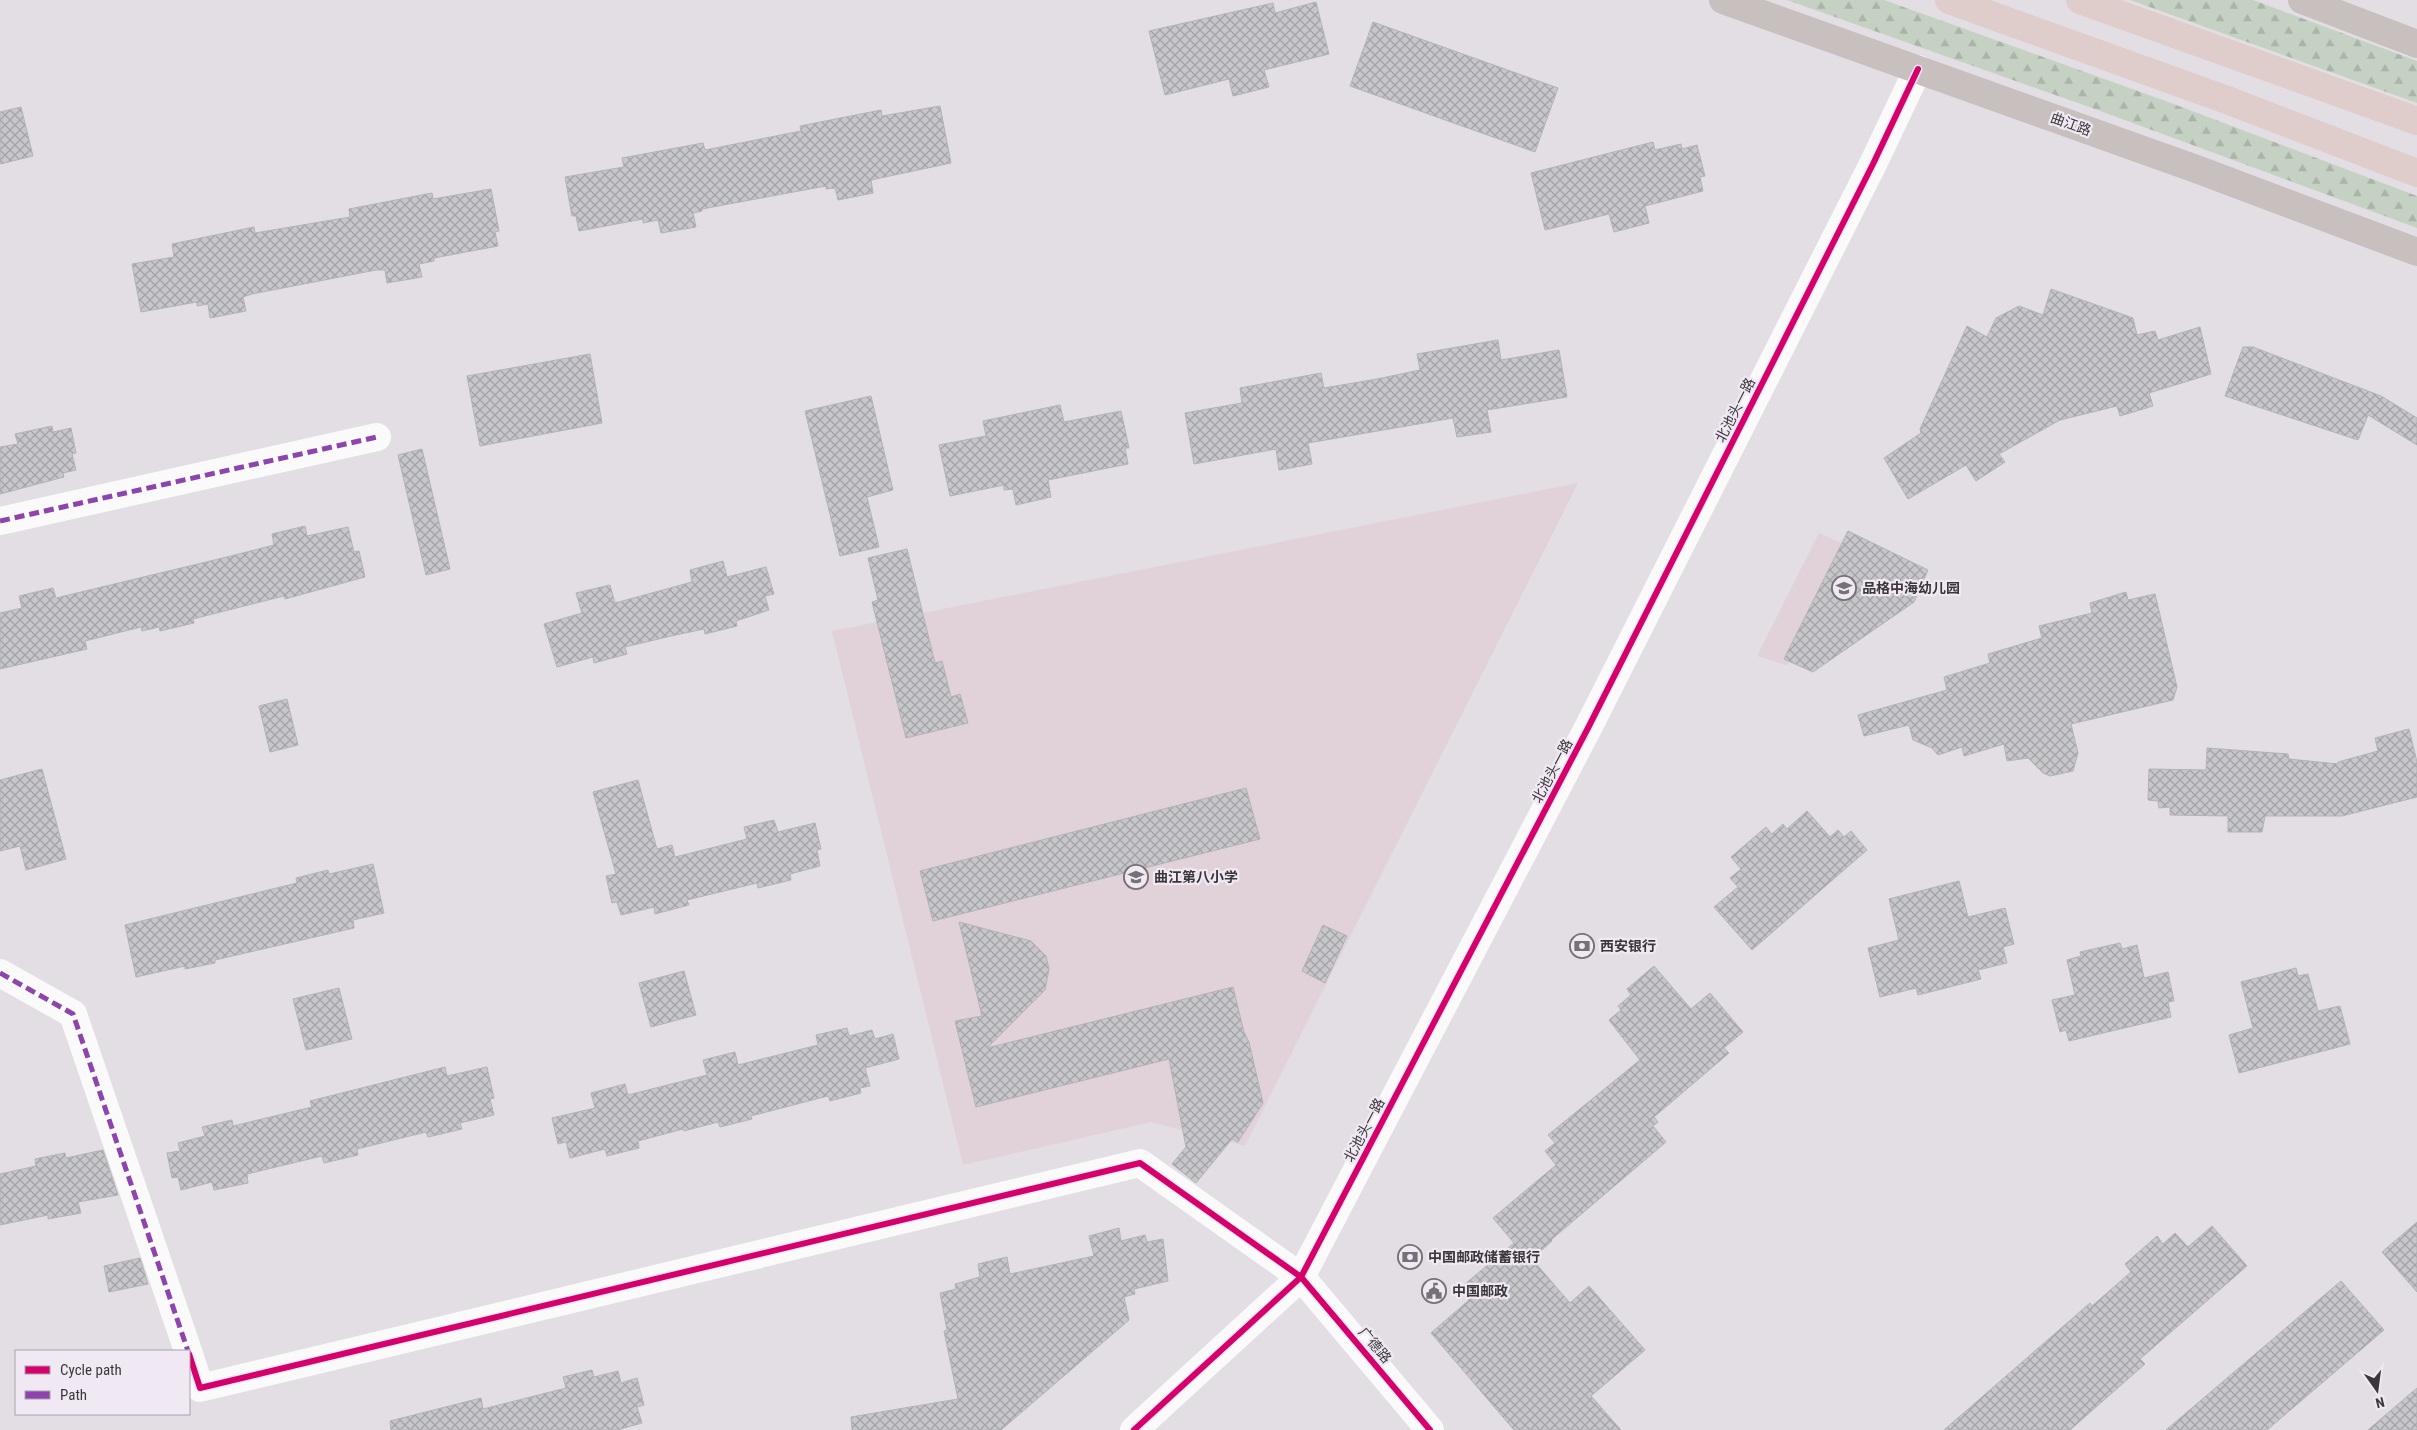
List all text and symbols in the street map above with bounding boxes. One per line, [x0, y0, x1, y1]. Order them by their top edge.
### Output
street label: 曲江路 [2049, 109, 2093, 139]
street label: 北池头一路 [1712, 375, 1758, 445]
school or university icon: 品格中海幼儿园 [1831, 575, 1857, 601]
place label: 品格中海幼儿园 [1862, 580, 1960, 596]
street label: 北池头一路 [1529, 736, 1575, 806]
school or university icon: 曲江第八小学 [1123, 864, 1149, 890]
place label: 曲江第八小学 [1154, 869, 1238, 885]
bank icon: 西安银行 [1569, 933, 1595, 959]
place label: 西安银行 [1600, 938, 1656, 954]
street label: 北池头一路 [1341, 1095, 1387, 1165]
bank icon: 中国邮政储蓄银行 [1397, 1244, 1423, 1270]
place label: 中国邮政储蓄银行 [1428, 1249, 1540, 1265]
public building icon: 中国邮政 [1421, 1278, 1447, 1304]
place label: 中国邮政 [1452, 1283, 1508, 1299]
street label: 广德路 [1355, 1324, 1395, 1366]
legend [15, 1350, 190, 1415]
text: Cycle path [60, 1361, 122, 1379]
north arrow [2352, 1365, 2402, 1415]
text: Path [60, 1386, 87, 1404]
text: N [2374, 1394, 2386, 1411]

